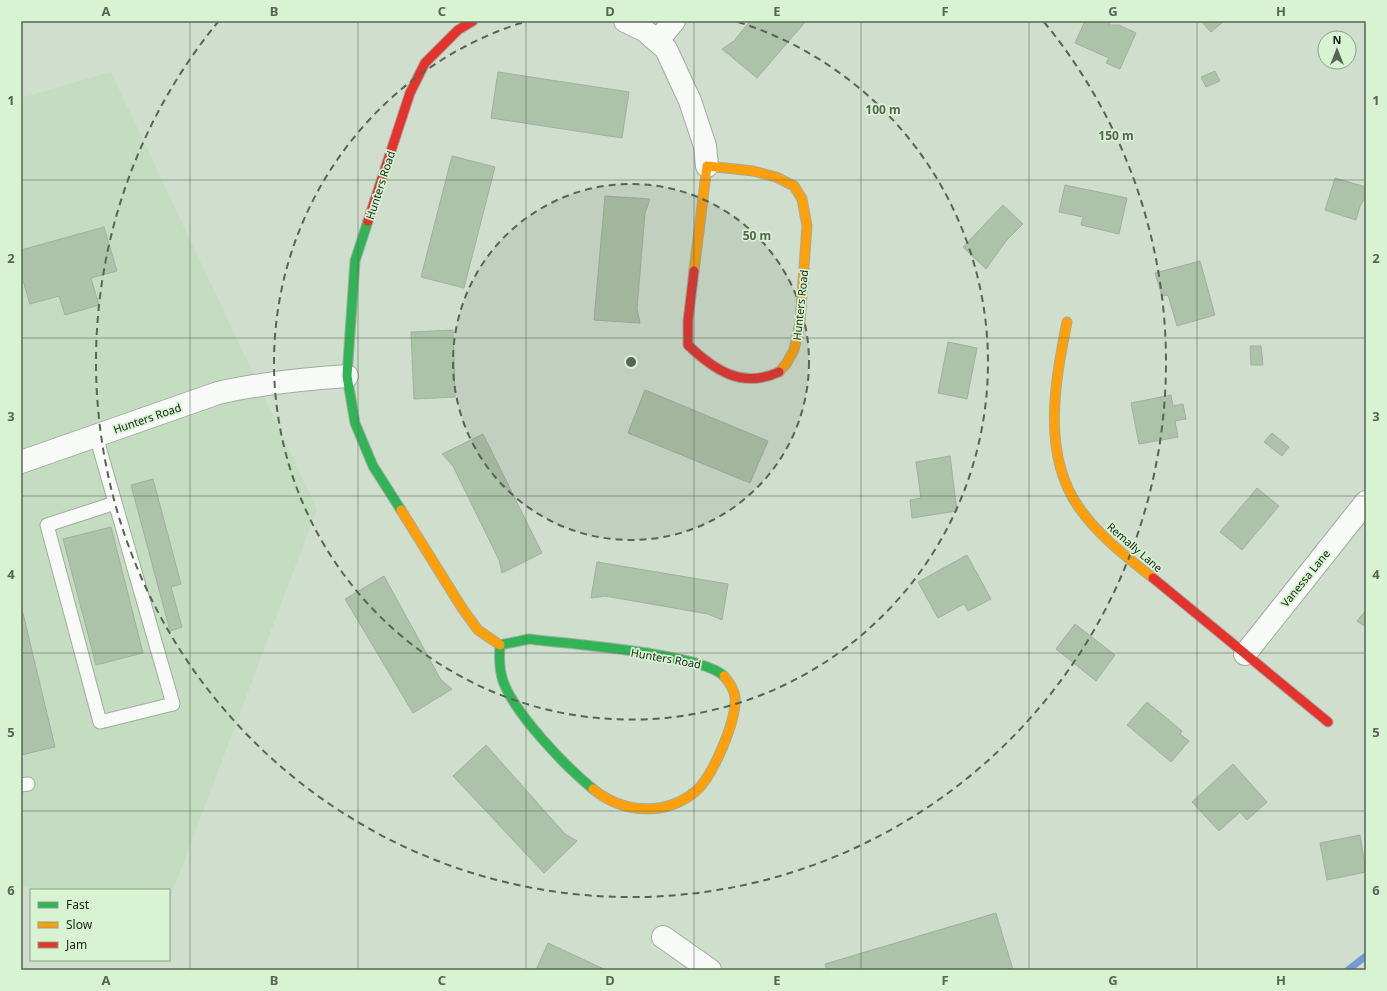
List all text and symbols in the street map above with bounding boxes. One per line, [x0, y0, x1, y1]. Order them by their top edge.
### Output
text: A [102, 2, 111, 20]
text: B [270, 2, 278, 20]
text: C [438, 2, 446, 20]
text: D [605, 2, 615, 20]
text: E [773, 2, 781, 20]
text: F [941, 2, 949, 20]
text: G [1108, 2, 1118, 20]
text: H [1276, 2, 1286, 20]
north arrow [1317, 30, 1357, 70]
text: N [1333, 32, 1341, 47]
text: 1 [7, 91, 15, 109]
text: 1 [1372, 91, 1380, 109]
text: 100 m [865, 101, 901, 118]
text: 150 m [1098, 127, 1134, 144]
street label: Hunters Road [362, 149, 398, 221]
text: 50 m [743, 227, 771, 244]
text: 2 [7, 249, 15, 267]
text: 2 [1372, 249, 1380, 267]
street label: Hunters Road [789, 269, 811, 341]
centre of rings [624, 355, 638, 369]
street label: Hunters Road [111, 399, 183, 437]
text: 3 [7, 407, 15, 425]
text: 3 [1372, 407, 1380, 425]
street label: Remally Lane [1104, 519, 1166, 575]
street label: Vanessa Lane [1277, 546, 1333, 610]
text: 4 [7, 565, 15, 583]
text: 4 [1372, 565, 1380, 583]
street label: Hunters Road [630, 644, 702, 672]
text: 5 [7, 723, 15, 741]
text: 5 [1372, 723, 1380, 741]
text: 6 [7, 881, 15, 899]
text: 6 [1372, 881, 1380, 899]
legend [30, 889, 170, 961]
text: Fast [66, 896, 90, 913]
text: Slow [66, 916, 93, 933]
text: Jam [65, 936, 87, 953]
text: A [102, 971, 111, 989]
text: B [270, 971, 278, 989]
text: C [438, 971, 446, 989]
text: D [605, 971, 615, 989]
text: E [773, 971, 781, 989]
text: F [941, 971, 949, 989]
text: G [1108, 971, 1118, 989]
text: H [1276, 971, 1286, 989]

